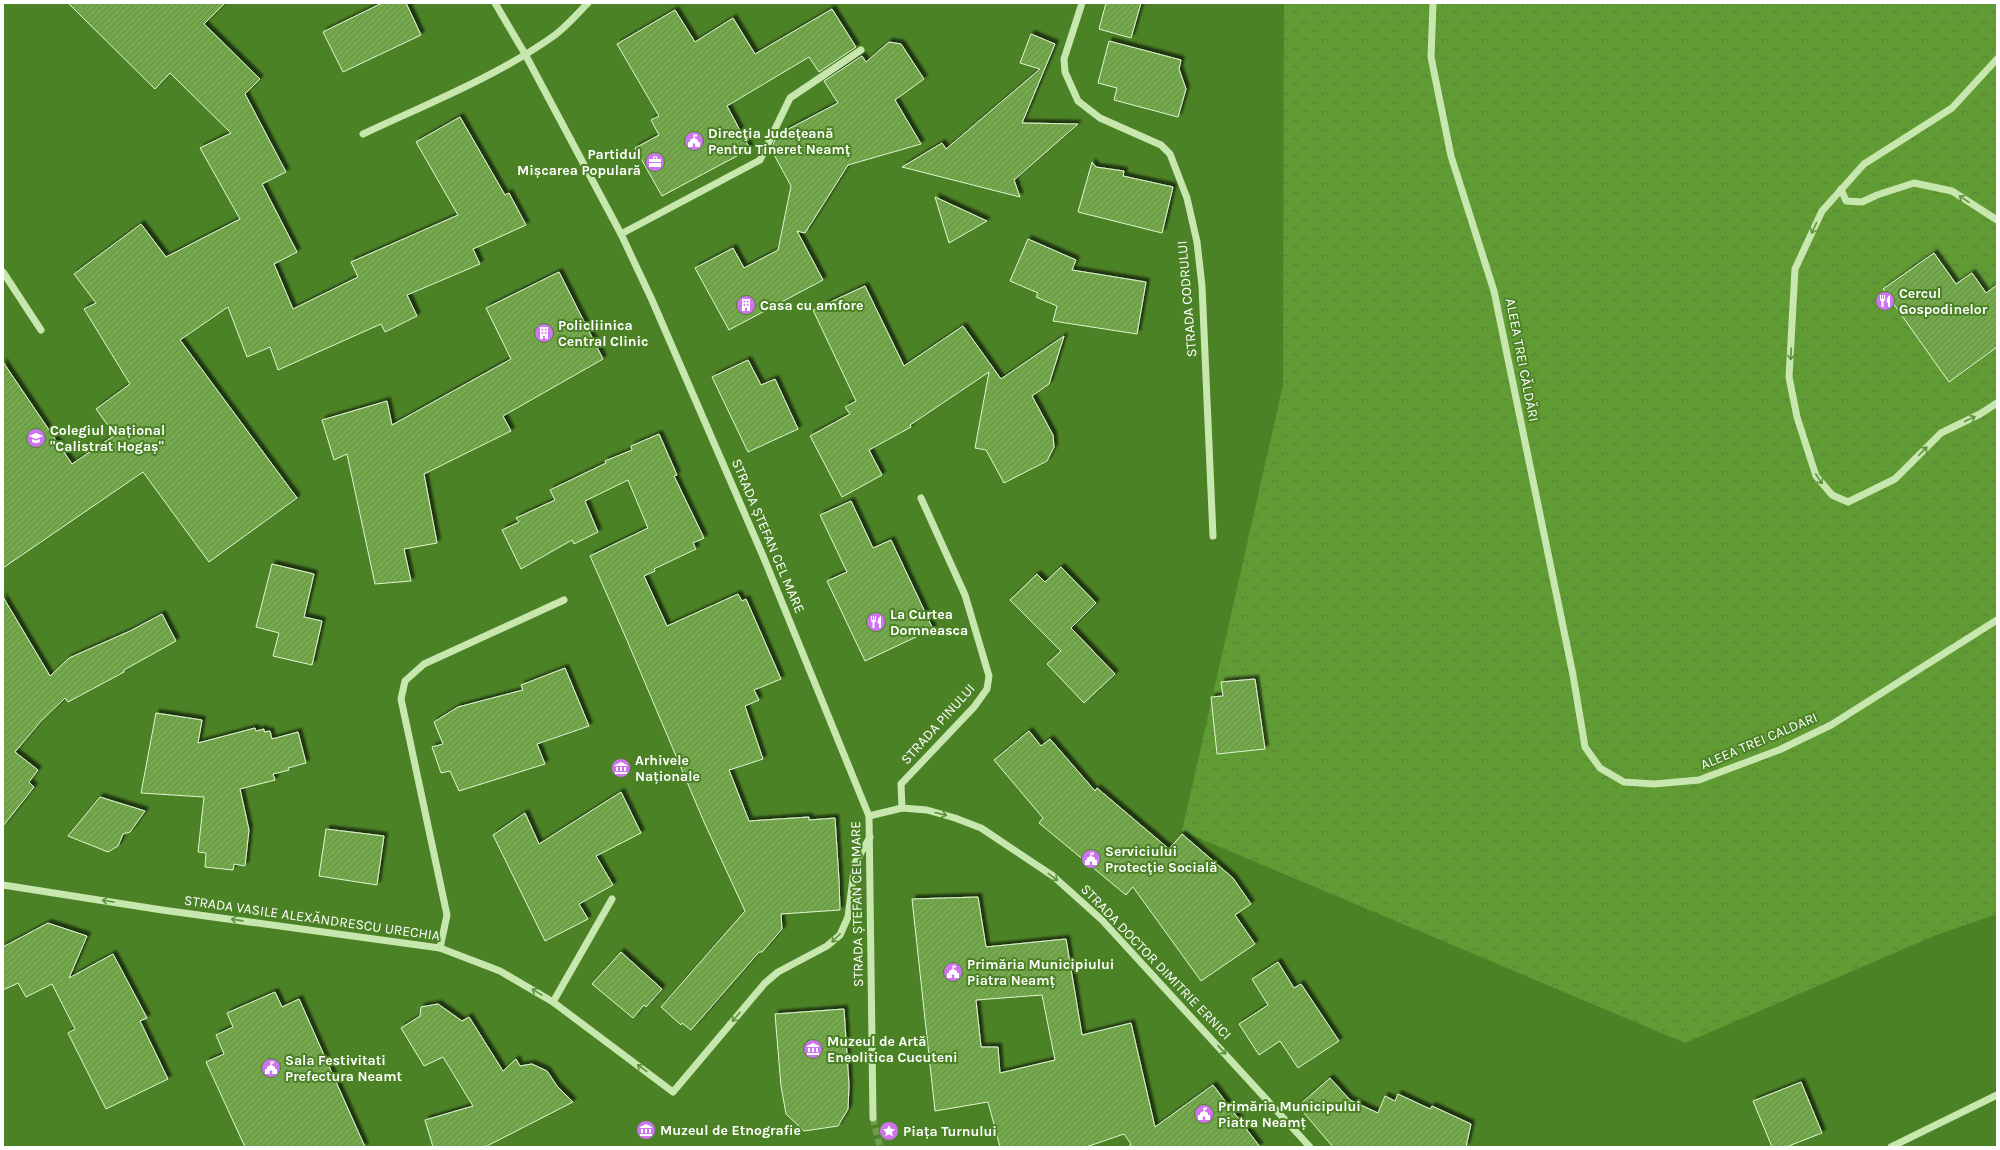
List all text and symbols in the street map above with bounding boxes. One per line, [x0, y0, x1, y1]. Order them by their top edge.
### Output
place label: Direcţia Judeţeană Pentru Tineret Neamţ [708, 125, 851, 158]
public building icon: Direcţia Judeţeană Pentru Tineret Neamţ [683, 130, 705, 152]
place label: Partidul Mișcarea Populară [517, 146, 641, 179]
office icon: Partidul Mișcarea Populară [644, 151, 666, 173]
one-way arrow [1959, 195, 1970, 203]
one-way arrow [1810, 222, 1817, 234]
street label: STRADA CODRULUI [1173, 240, 1201, 358]
place label: Cercul Gospodinelor [1899, 285, 1988, 318]
restaurant icon: Cercul Gospodinelor [1874, 290, 1896, 312]
building icon: Casa cu amfore [735, 294, 757, 316]
place label: Casa cu amfore [760, 297, 863, 314]
street label: ALEEA TREI CĂLDĂRI [1502, 297, 1542, 423]
place label: Policliinica Central Clinic [558, 317, 648, 350]
building icon: Policliinica Central Clinic [533, 322, 555, 344]
one-way arrow [1787, 347, 1794, 360]
one-way arrow [1963, 415, 1975, 422]
place label: Colegiul Național "Calistrat Hogaș" [50, 422, 165, 455]
school or university icon: Colegiul Național "Calistrat Hogaș" [25, 427, 47, 449]
one-way arrow [1918, 446, 1928, 456]
street label: STRADA ȘTEFAN CEL MARE [728, 456, 808, 616]
one-way arrow [1815, 473, 1823, 484]
place label: La Curtea Domneasca [890, 606, 968, 639]
restaurant icon: La Curtea Domneasca [865, 611, 887, 633]
street label: STRADA PINULUI [897, 680, 979, 768]
street label: ALEEA TREI CALDARI [1698, 709, 1820, 773]
place label: Arhivele Naționale [635, 752, 700, 785]
museum icon: Arhivele Naționale [610, 757, 632, 779]
one-way arrow [934, 811, 947, 818]
street label: STRADA ȘTEFAN CEL MARE [847, 821, 867, 987]
place label: Serviciului Protecţie Socială [1105, 843, 1217, 876]
public building icon: Serviciului Protecţie Socială [1080, 848, 1102, 870]
one-way arrow [1048, 873, 1059, 881]
street label: STRADA DOCTOR DIMITRIE ERNICI [1077, 881, 1235, 1043]
street label: STRADA VASILE ALEXĂNDRESCU URECHIA [183, 892, 441, 944]
one-way arrow [102, 897, 115, 905]
one-way arrow [231, 916, 244, 924]
one-way arrow [831, 933, 841, 943]
place label: Primăria Municipiului Piatra Neamț [967, 956, 1114, 989]
public building icon: Primăria Municipiului Piatra Neamț [942, 961, 964, 983]
one-way arrow [531, 988, 543, 996]
one-way arrow [732, 1012, 741, 1023]
place label: Muzeul de Artă Eneolitica Cucuteni [827, 1033, 958, 1066]
museum icon: Muzeul de Artă Eneolitica Cucuteni [802, 1038, 824, 1060]
one-way arrow [1218, 1045, 1227, 1055]
place label: Sala Festivitati Prefectura Neamt [285, 1052, 402, 1085]
public building icon: Sala Festivitati Prefectura Neamt [260, 1057, 282, 1079]
one-way arrow [637, 1064, 648, 1073]
place label: Primăria Municipului Piatra Neamț [1218, 1098, 1361, 1131]
public building icon: Primăria Municipului Piatra Neamț [1193, 1103, 1215, 1125]
museum icon: Muzeul de Etnografie [635, 1119, 657, 1141]
place icon: Piața Turnului [878, 1120, 900, 1142]
place label: Muzeul de Etnografie [660, 1122, 801, 1139]
place label: Piața Turnului [903, 1123, 997, 1140]

